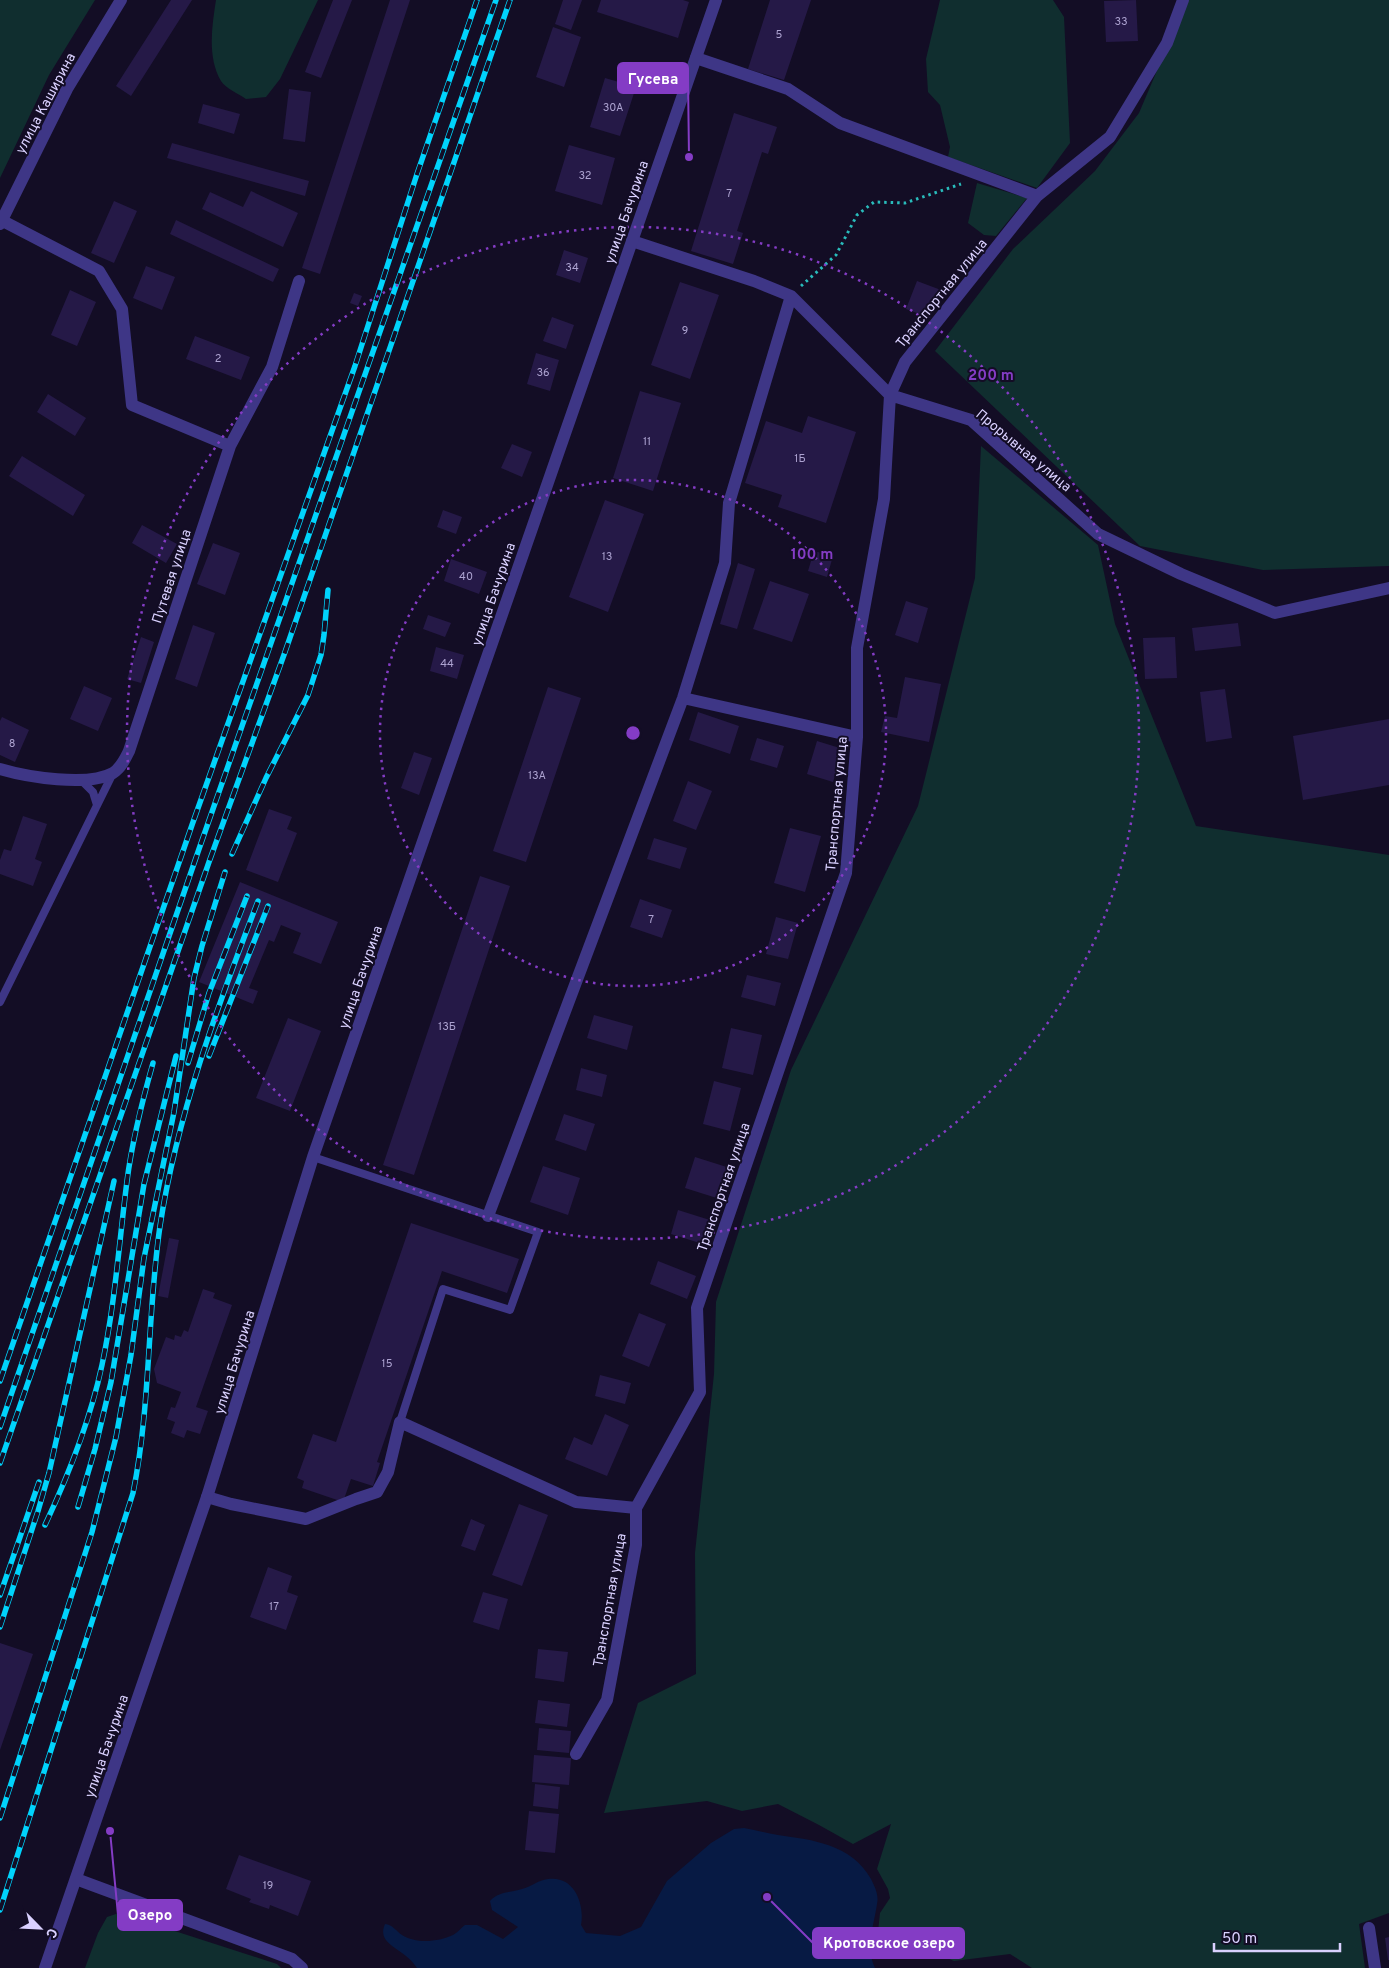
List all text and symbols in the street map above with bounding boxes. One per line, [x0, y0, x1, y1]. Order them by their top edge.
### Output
house number: 33 [1114, 15, 1128, 29]
house number: 5 [776, 28, 783, 42]
street label: улица Каширина [13, 50, 80, 157]
callout: Гусева [618, 63, 688, 93]
text: Гусева [628, 71, 678, 90]
house number: 30А [603, 101, 623, 115]
street label: улица Бачурина [602, 159, 653, 266]
house number: 32 [578, 169, 592, 183]
house number: 7 [726, 187, 732, 201]
street label: Транспортная улица [893, 236, 991, 352]
house number: 34 [565, 261, 579, 275]
house number: 9 [682, 324, 688, 338]
house number: 2 [215, 352, 221, 366]
house number: 36 [536, 366, 550, 380]
text: 200 m [968, 367, 1014, 386]
street label: Прорывная улица [972, 406, 1074, 496]
house number: 11 [643, 435, 651, 449]
house number: 1Б [794, 452, 806, 466]
street label: Путевая улица [149, 527, 196, 626]
street label: улица Бачурина [469, 541, 520, 648]
text: 100 m [791, 546, 833, 565]
house number: 13 [602, 550, 612, 564]
house number: 40 [459, 570, 473, 584]
house number: 44 [440, 657, 454, 671]
centre of rings [624, 724, 642, 742]
street label: Транспортная улица [823, 736, 852, 872]
house number: 8 [9, 737, 15, 751]
house number: 13А [528, 769, 546, 783]
house number: 7 [648, 913, 654, 927]
street label: улица Бачурина [336, 924, 387, 1031]
house number: 13Б [438, 1020, 456, 1034]
street label: Транспортная улица [694, 1121, 755, 1254]
street label: улица Бачурина [212, 1308, 259, 1417]
house number: 15 [382, 1357, 393, 1371]
street label: Транспортная улица [590, 1532, 631, 1668]
house number: 17 [269, 1600, 279, 1614]
street label: улица Бачурина [82, 1693, 133, 1800]
house number: 19 [263, 1879, 273, 1893]
callout: Озеро [118, 1900, 182, 1930]
north arrow [15, 1903, 65, 1953]
text: Озеро [128, 1907, 172, 1926]
scale bar [1214, 1920, 1340, 1952]
text: С [41, 1925, 60, 1940]
callout: Кротовское озеро [813, 1928, 964, 1958]
text: 50 m [1222, 1930, 1257, 1949]
text: Кротовское озеро [823, 1935, 955, 1954]

